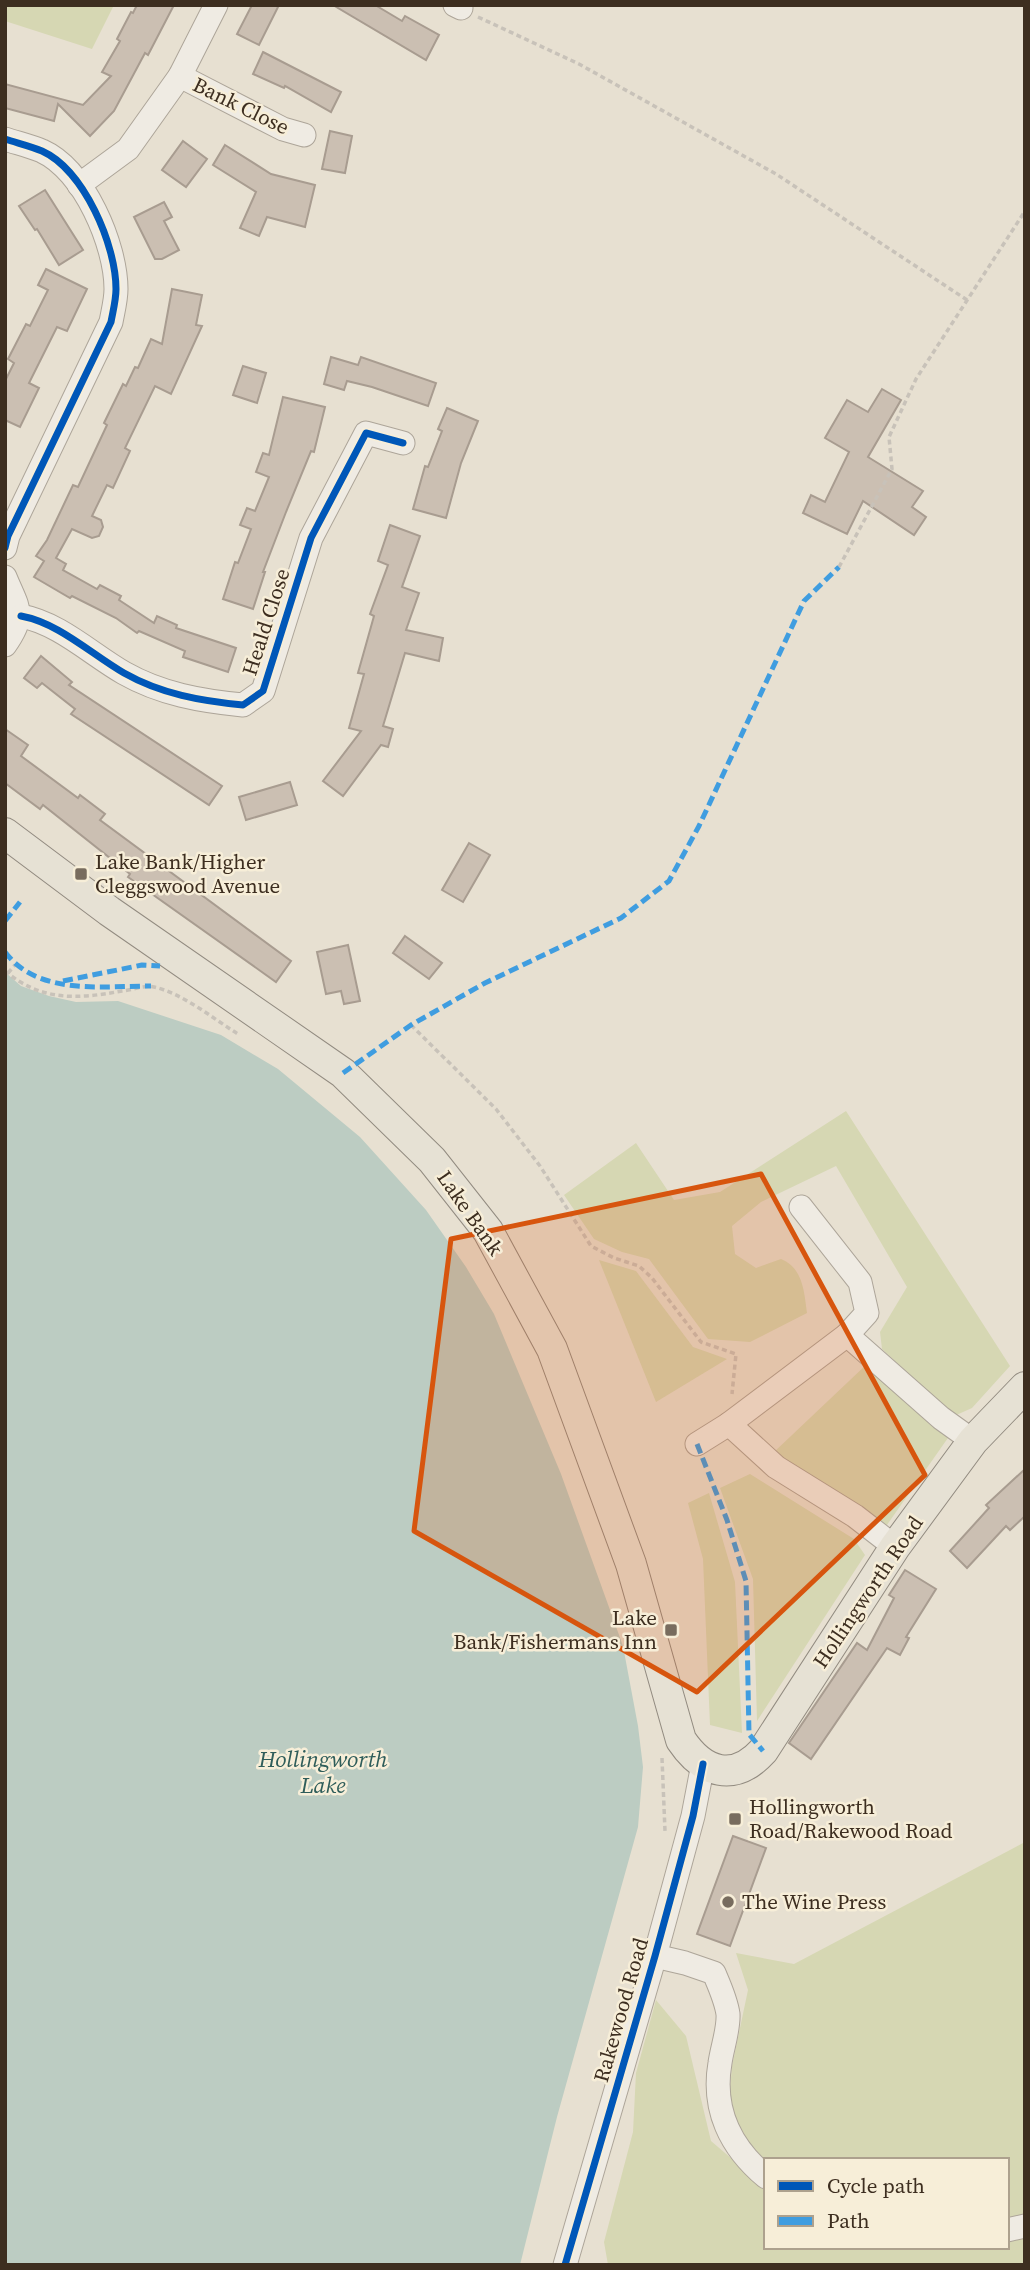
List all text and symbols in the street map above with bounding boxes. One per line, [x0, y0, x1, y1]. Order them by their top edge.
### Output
street label: Bank Close [188, 70, 294, 141]
street label: Heald Close [235, 564, 297, 679]
place label: Lake Bank/Higher Cleggswood Avenue [95, 847, 280, 900]
marker: Lake Bank/Higher Cleggswood Avenue [73, 866, 89, 882]
street label: Lake Bank [430, 1164, 511, 1262]
street label: Hollingworth Road [806, 1510, 930, 1674]
place label: Lake Bank/Fishermans Inn [453, 1603, 657, 1656]
marker: Lake Bank/Fishermans Inn [663, 1622, 679, 1638]
water label: Hollingworth Lake [257, 1743, 388, 1801]
place label: Hollingworth Road/Rakewood Road [749, 1792, 953, 1845]
marker: Hollingworth Road/Rakewood Road [727, 1811, 743, 1827]
place label: The Wine Press [742, 1887, 886, 1916]
marker: The Wine Press [720, 1894, 736, 1910]
street label: Rakewood Road [586, 1934, 655, 2085]
legend [764, 2158, 1009, 2249]
text: Cycle path [827, 2171, 925, 2200]
text: Path [827, 2206, 870, 2235]

